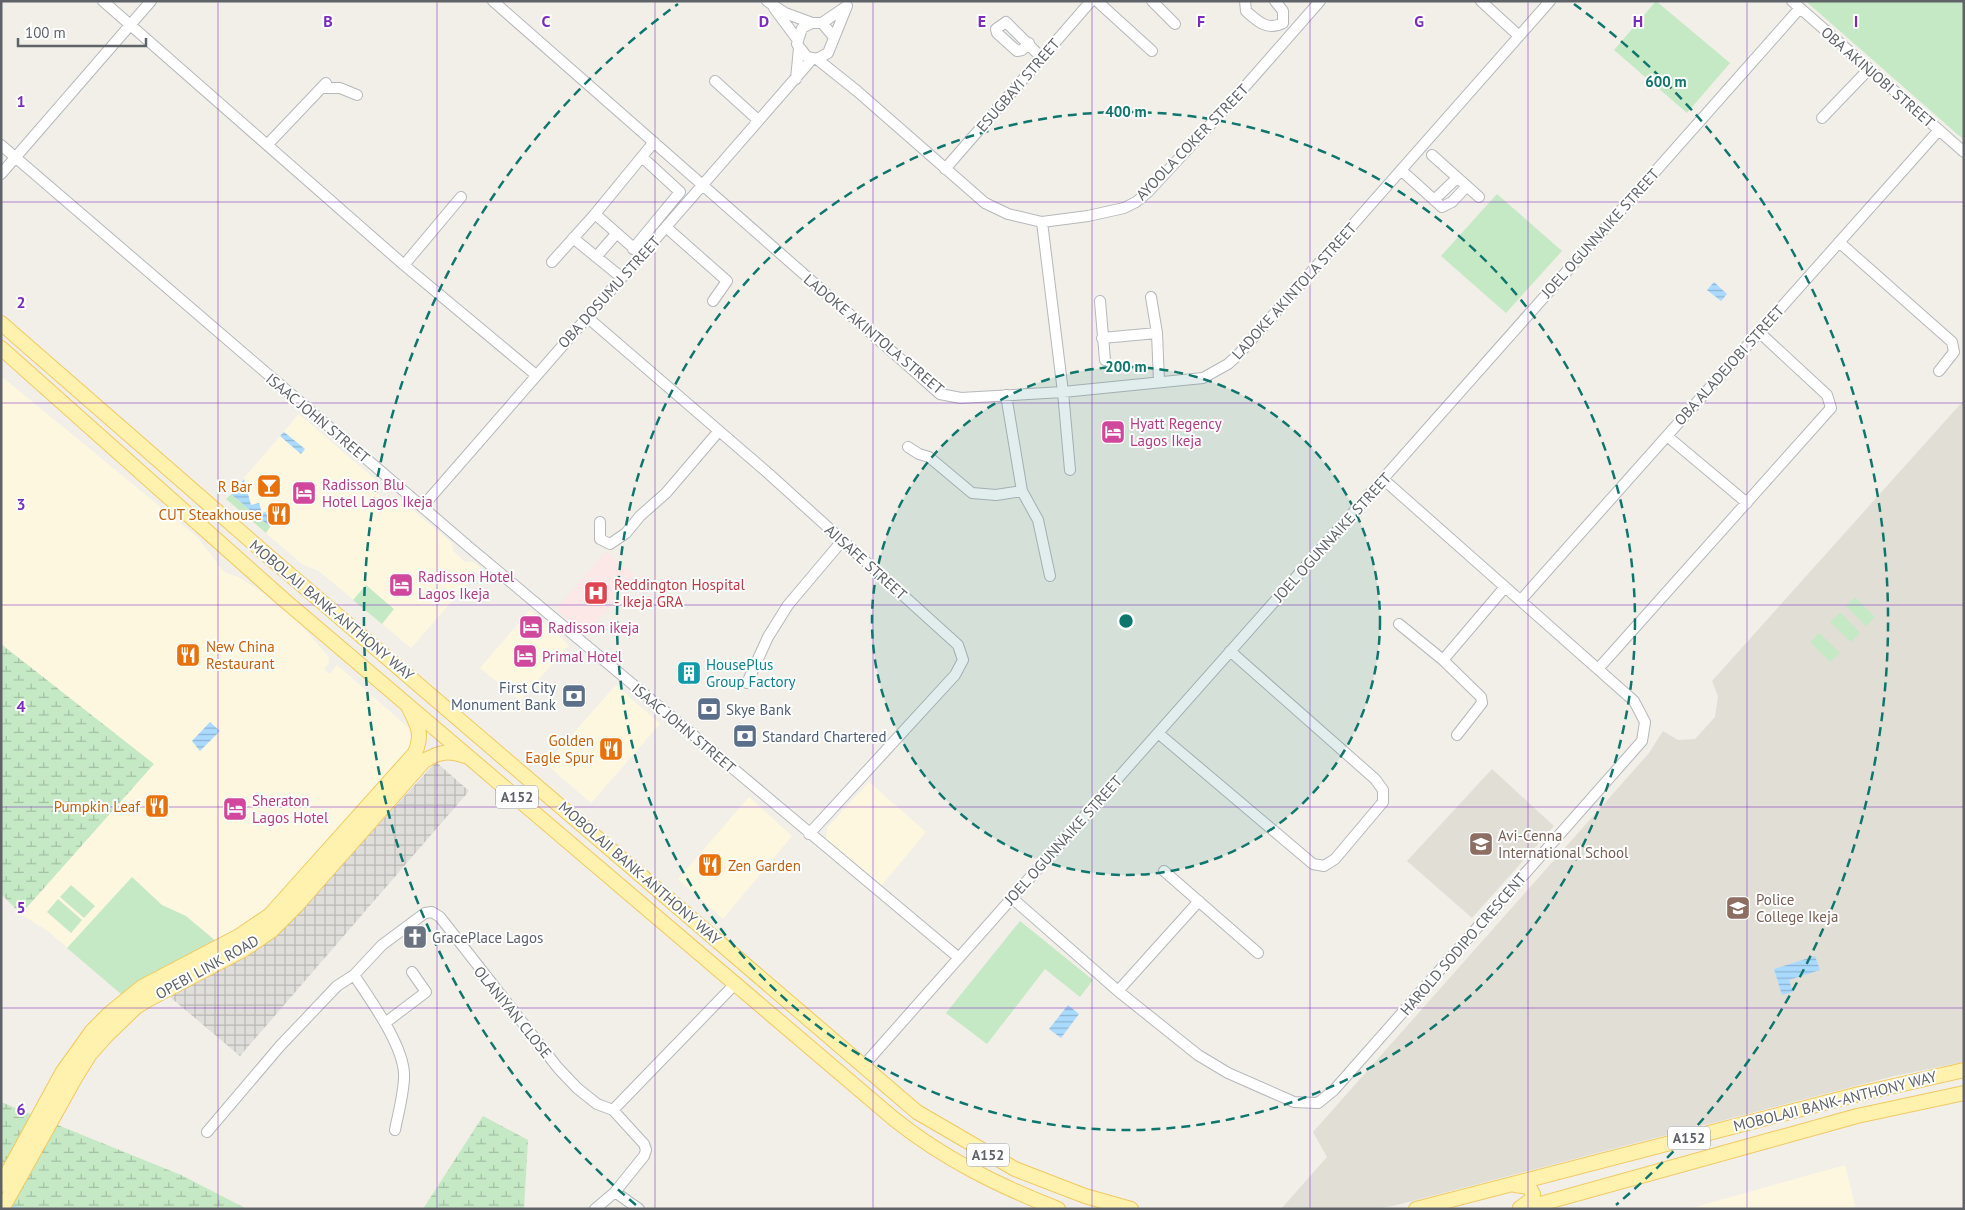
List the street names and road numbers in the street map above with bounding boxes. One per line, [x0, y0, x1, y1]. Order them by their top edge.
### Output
street label: OBA AKINJOBI STREET [1817, 22, 1939, 132]
street label: ESUGBAYI STREET [972, 34, 1064, 136]
street label: AYOOLA COKER STREET [1132, 79, 1253, 204]
street label: JOEL OGUNNAIKE STREET [1536, 164, 1663, 302]
street label: LADOKE AKINTOLA STREET [1228, 218, 1361, 363]
street label: OBA DOSUMU STREET [554, 232, 665, 352]
street label: LADOKE AKINTOLA STREET [800, 270, 949, 399]
street label: OBA ALADEJOBI STREET [1670, 300, 1788, 429]
street label: ISAAC JOHN STREET [262, 369, 374, 467]
street label: JOEL OGUNNAIKE STREET [1268, 468, 1395, 606]
street label: AJISAFE STREET [821, 520, 911, 604]
street label: MOBOLAJI BANK-ANTHONY WAY [246, 536, 419, 685]
street label: ISAAC JOHN STREET [628, 679, 740, 777]
street label: JOEL OGUNNAIKE STREET [999, 771, 1126, 909]
road number: A152 [496, 786, 538, 809]
street label: MOBOLAJI BANK-ANTHONY WAY [555, 797, 726, 949]
street label: HAROLD SODIPO CRESCENT [1396, 868, 1530, 1019]
street label: OPEBI LINK ROAD [152, 931, 262, 1003]
street label: OLANIYAN CLOSE [470, 962, 556, 1062]
street label: MOBOLAJI BANK-ANTHONY WAY [1731, 1066, 1939, 1135]
road number: A152 [1668, 1126, 1710, 1150]
road number: A152 [967, 1144, 1009, 1166]

